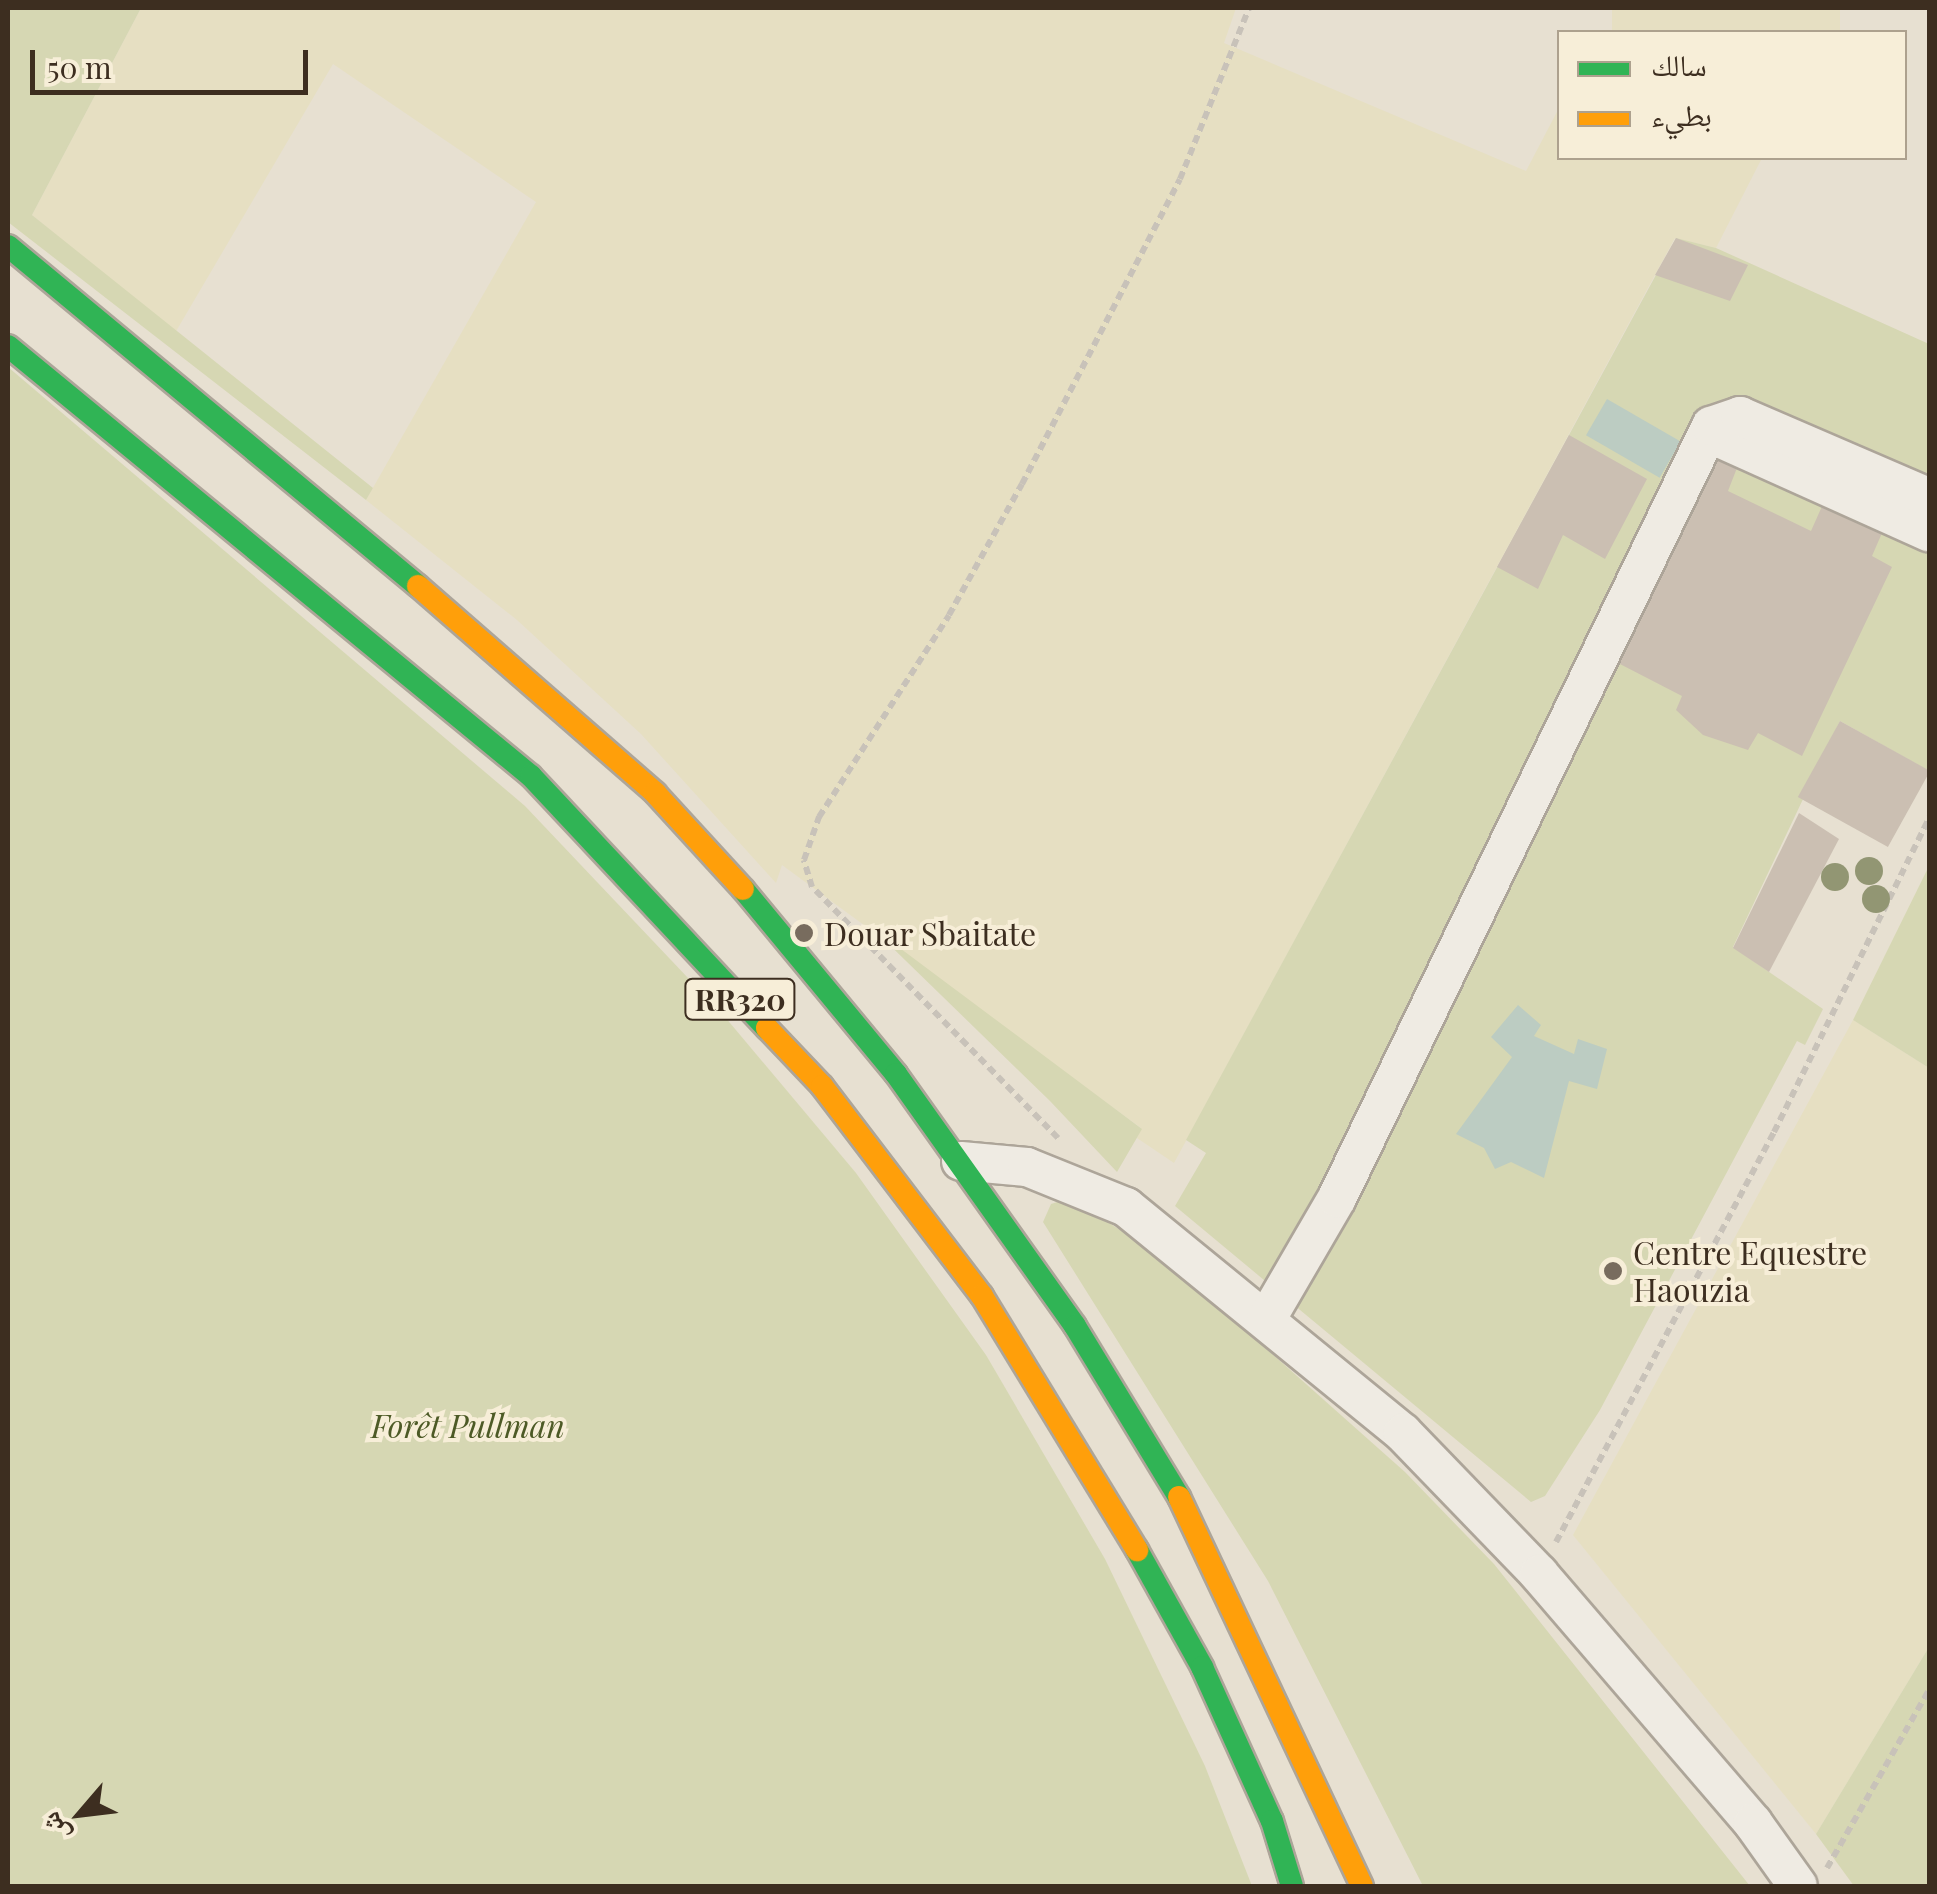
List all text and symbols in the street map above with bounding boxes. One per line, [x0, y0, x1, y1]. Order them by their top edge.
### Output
scale bar [35, 30, 312, 92]
legend [1557, 30, 1907, 160]
text: سالك [1651, 44, 1707, 84]
text: 50 m [47, 47, 112, 87]
text: بطيء [1651, 94, 1712, 134]
place label: Douar Sbaitate [824, 914, 1037, 952]
marker: Douar Sbaitate [793, 922, 815, 944]
road number: RR320 [682, 974, 798, 1024]
place label: Centre Equestre Haouzia [1633, 1234, 1867, 1309]
marker: Centre Equestre Haouzia [1602, 1260, 1624, 1282]
park label: Forêt Pullman [371, 1406, 565, 1444]
north arrow [30, 1764, 130, 1864]
text: ش [30, 1807, 76, 1850]

